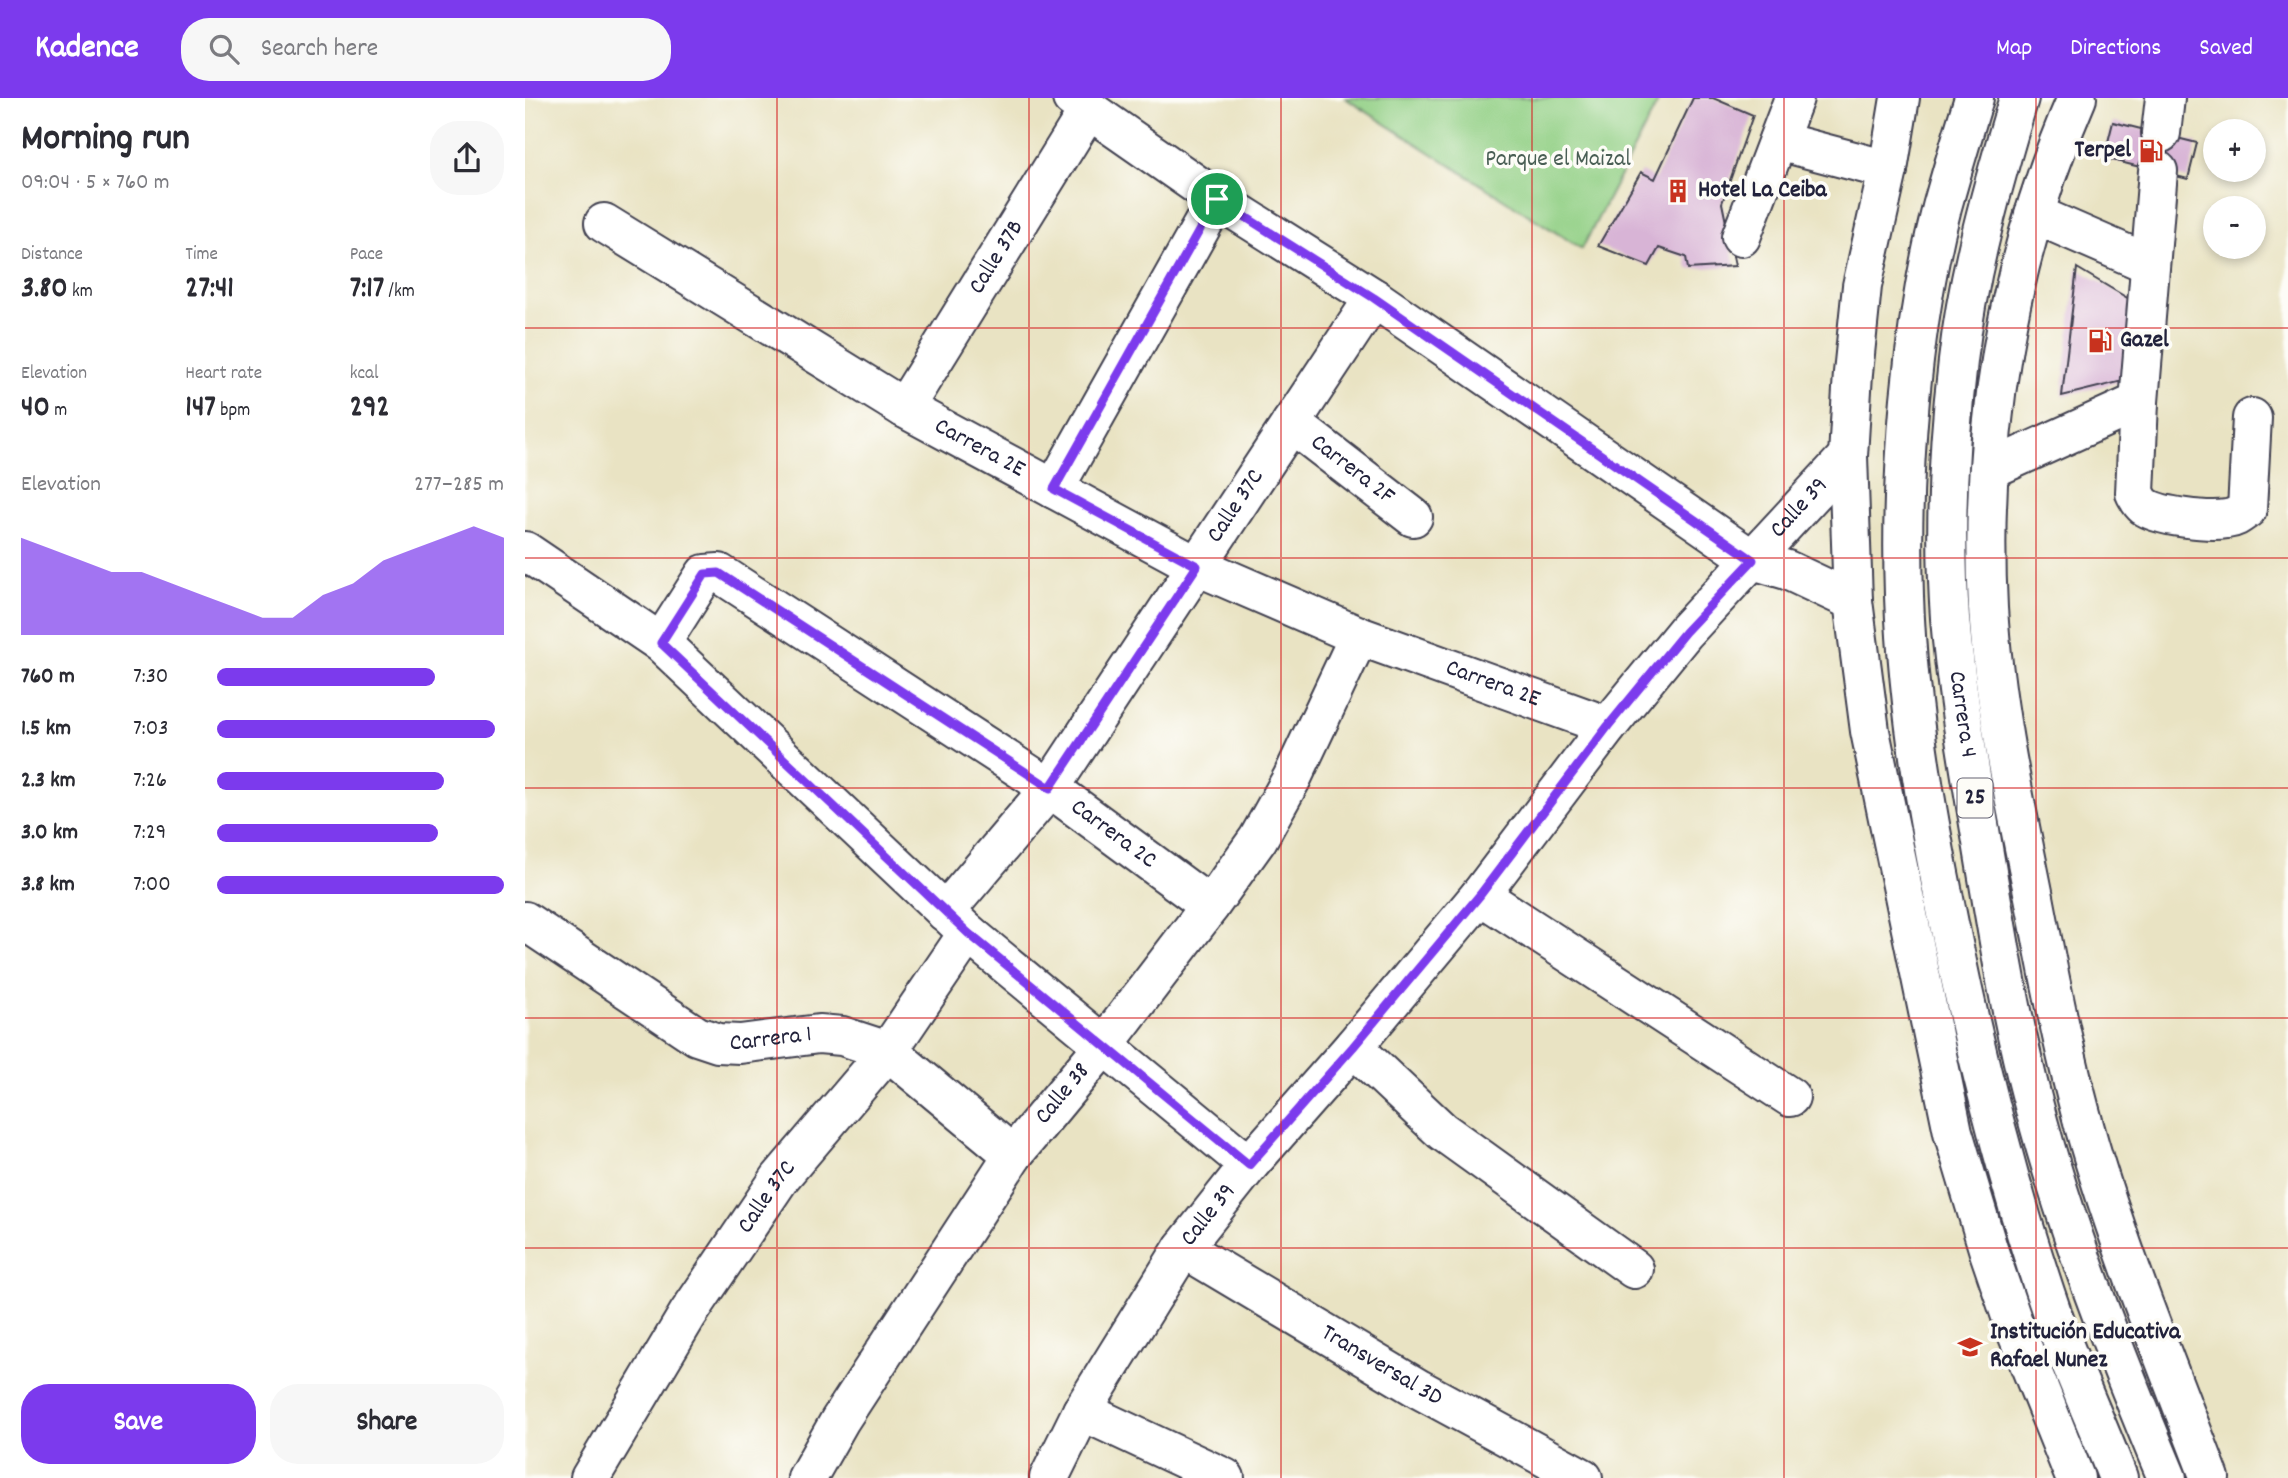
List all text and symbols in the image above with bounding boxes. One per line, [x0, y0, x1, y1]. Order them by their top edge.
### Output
search box [181, 18, 671, 81]
text: Kadence [35, 26, 139, 73]
icon: search [205, 30, 243, 68]
text: Search here [261, 31, 378, 68]
text: Map [1996, 32, 2032, 66]
text: Directions [2070, 32, 2161, 66]
text: Saved [2199, 32, 2253, 66]
text: Morning run [21, 113, 190, 168]
map controls [2203, 119, 2266, 259]
button: + [2203, 119, 2266, 182]
button: share [430, 121, 504, 195]
place label: Terpel [2075, 134, 2131, 168]
fuel station icon: Terpel [2137, 137, 2165, 165]
park label: Parque el Maizal [1485, 143, 1631, 177]
text: 09:04 · 5 × 760 m [21, 167, 170, 200]
pin [1187, 169, 1247, 229]
place label: Hotel La Ceiba [1698, 174, 1827, 208]
building icon: Hotel La Ceiba [1664, 177, 1692, 205]
icon: arrive [1198, 180, 1236, 218]
button: − [2203, 196, 2266, 259]
street label: Calle 37B [961, 214, 1033, 301]
text: Distance [21, 242, 83, 269]
text: Time [185, 242, 218, 269]
text: Pace [350, 242, 383, 269]
text: 3.80 [21, 269, 68, 312]
text: 27:41 [185, 269, 234, 312]
text: 7:17 [350, 269, 384, 312]
text: km [68, 279, 93, 306]
text: /km [384, 279, 415, 306]
place label: Gazel [2120, 324, 2169, 358]
fuel station icon: Gazel [2086, 327, 2114, 355]
text: Elevation [21, 361, 87, 388]
text: Heart rate [185, 361, 262, 388]
text: kcal [350, 361, 379, 388]
text: 40 [21, 388, 50, 431]
text: 147 [185, 388, 216, 431]
text: 292 [350, 388, 390, 431]
text: m [50, 398, 67, 425]
text: bpm [216, 398, 250, 425]
street label: Carrera 2E [928, 410, 1031, 487]
street label: Carrera 2F [1303, 427, 1402, 514]
street label: Calle 37C [1199, 463, 1273, 550]
text: Elevation [21, 469, 101, 502]
text: 277–285 m [414, 469, 504, 502]
street label: Calle 39 [1763, 470, 1837, 546]
street label: Carrera 2E [1441, 652, 1545, 717]
text: 760 m [21, 661, 75, 694]
text: 7:30 [133, 661, 168, 694]
street label: Carrera 4 [1939, 669, 1985, 760]
text: 1.5 km [21, 713, 71, 746]
text: 7:03 [133, 713, 168, 746]
text: 2.3 km [21, 765, 76, 798]
text: 7:26 [133, 765, 167, 798]
road number: 25 [1957, 778, 1993, 818]
street label: Carrera 2C [1063, 791, 1163, 878]
text: 3.0 km [21, 817, 78, 850]
text: 7:29 [133, 817, 166, 850]
text: 3.8 km [21, 869, 75, 902]
text: 7:00 [133, 869, 171, 902]
street label: Carrera 1 [729, 1018, 814, 1061]
street label: Calle 38 [1028, 1056, 1099, 1132]
street label: Calle 37C [730, 1153, 805, 1241]
street label: Calle 39 [1173, 1177, 1245, 1254]
place label: Institución Educativa Rafael Nunez [1990, 1316, 2181, 1378]
street label: Transversal 3D [1314, 1317, 1448, 1415]
school or university icon: Institución Educativa Rafael Nunez [1956, 1333, 1984, 1361]
button: Save [21, 1384, 256, 1464]
button: Share [270, 1384, 504, 1464]

